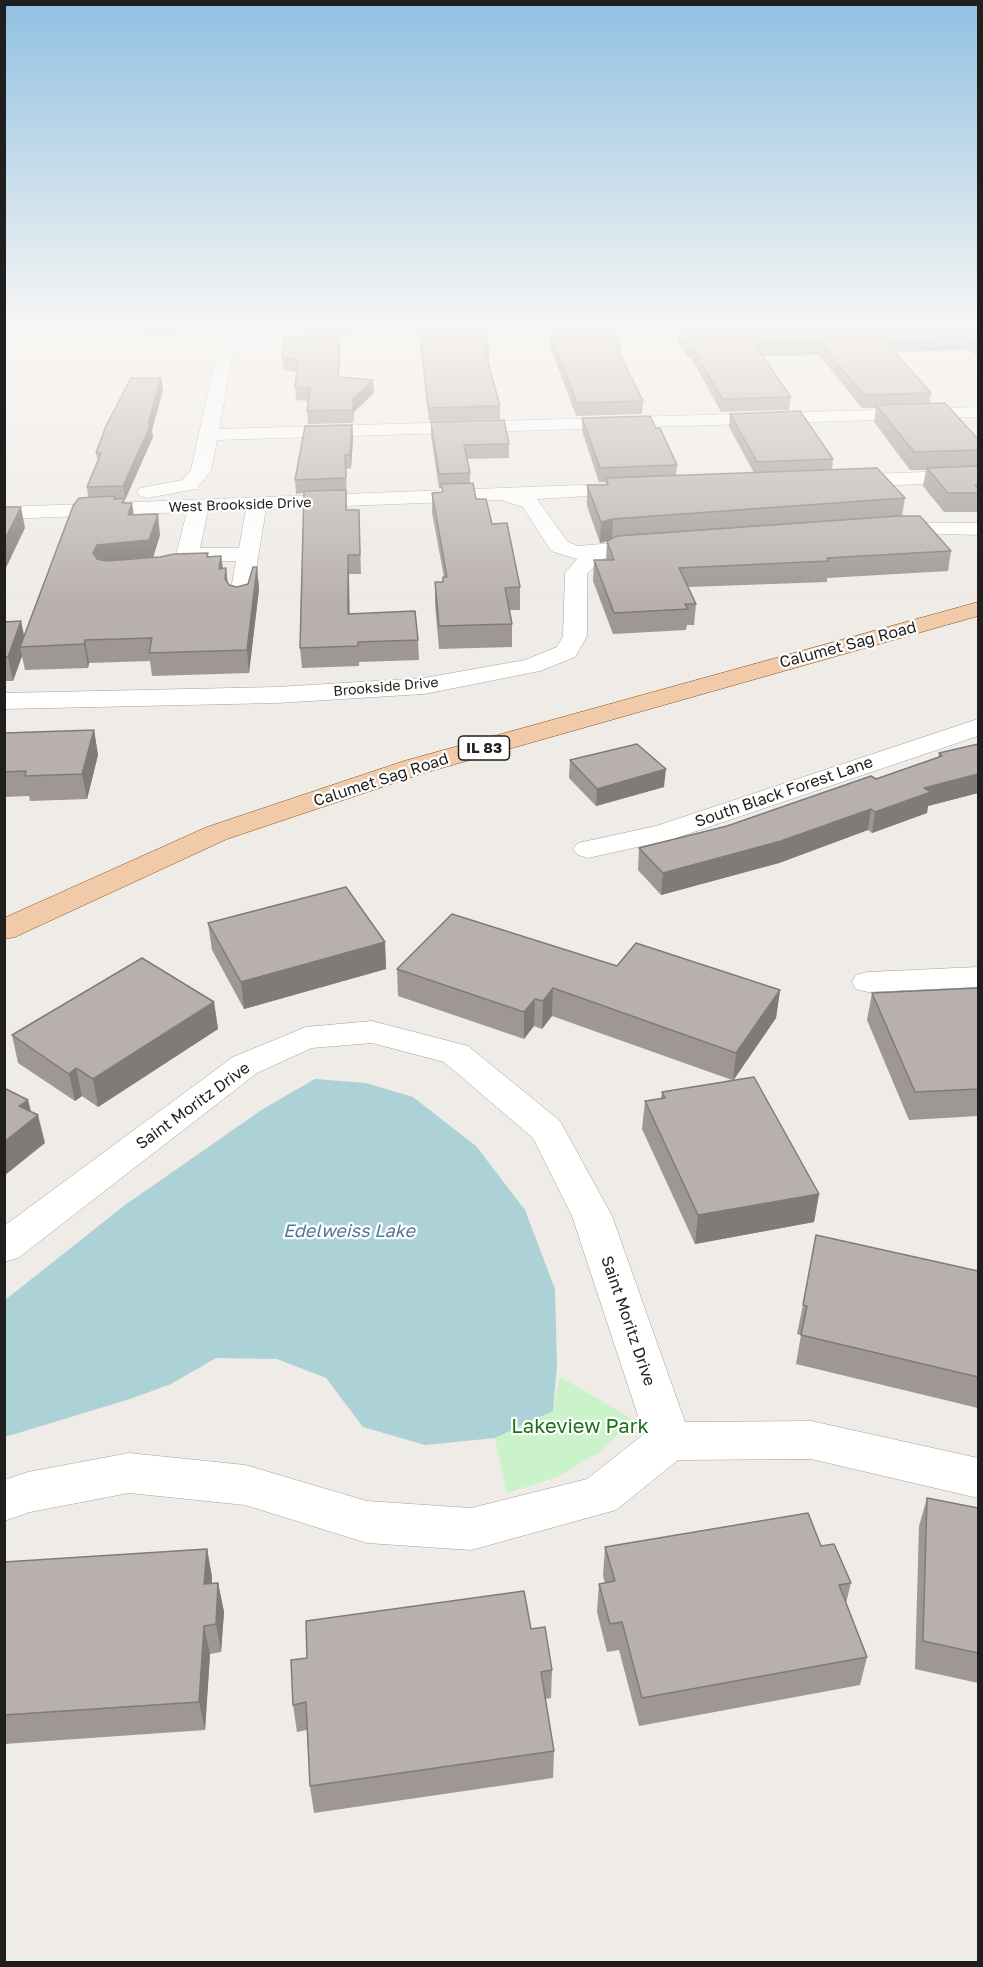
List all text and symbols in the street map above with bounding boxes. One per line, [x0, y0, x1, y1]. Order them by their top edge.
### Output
street label: West Brookside Drive [168, 494, 312, 516]
street label: Calumet Sag Road [777, 617, 919, 673]
street label: Brookside Drive [333, 674, 439, 700]
road number: IL 83 [458, 736, 510, 760]
street label: Calumet Sag Road [311, 749, 451, 811]
street label: South Black Forest Lane [692, 752, 876, 832]
street label: Saint Moritz Drive [132, 1058, 254, 1154]
water label: Edelweiss Lake [283, 1220, 415, 1242]
street label: Saint Moritz Drive [597, 1254, 659, 1388]
park label: Lakeview Park [511, 1415, 649, 1439]

